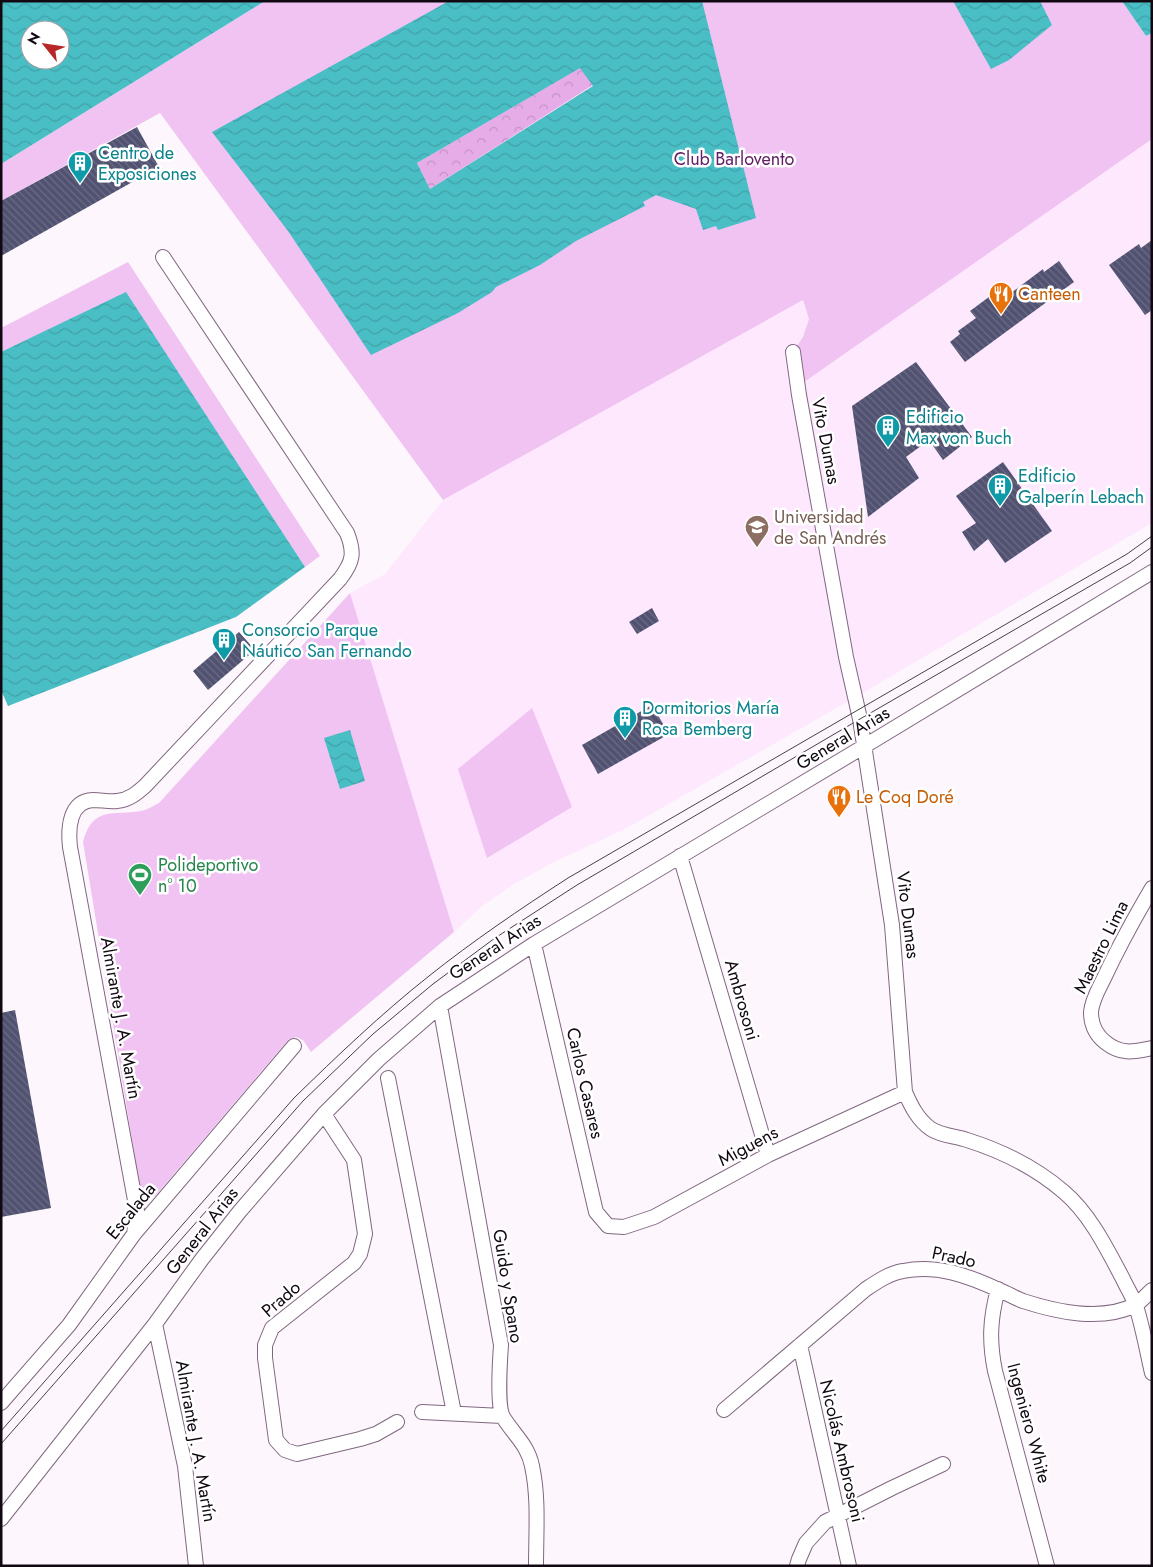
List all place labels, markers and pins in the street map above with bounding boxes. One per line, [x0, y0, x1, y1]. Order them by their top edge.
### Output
place label: Centro de Exposiciones [98, 140, 197, 187]
building icon: Centro de Exposiciones [67, 150, 93, 184]
restaurant icon: Canteen [988, 281, 1014, 315]
place label: Canteen [1018, 281, 1081, 307]
place label: Edificio Max von Buch [906, 404, 1012, 451]
building icon: Edificio Max von Buch [875, 414, 901, 448]
place label: Edificio Galperín Lebach [1018, 463, 1144, 510]
building icon: Edificio Galperín Lebach [987, 473, 1013, 507]
place label: Universidad de San Andrés [774, 504, 886, 551]
school or university icon: Universidad de San Andrés [744, 514, 770, 548]
place label: Consorcio Parque Náutico San Fernando [242, 617, 412, 664]
building icon: Consorcio Parque Náutico San Fernando [211, 627, 237, 661]
place label: Dormitorios María Rosa Bemberg [642, 695, 779, 742]
building icon: Dormitorios María Rosa Bemberg [612, 705, 638, 739]
restaurant icon: Le Coq Doré [826, 784, 852, 818]
place label: Le Coq Doré [856, 784, 954, 810]
place label: Polideportivo n° 10 [158, 852, 258, 899]
sports icon: Polideportivo n° 10 [127, 862, 153, 896]

